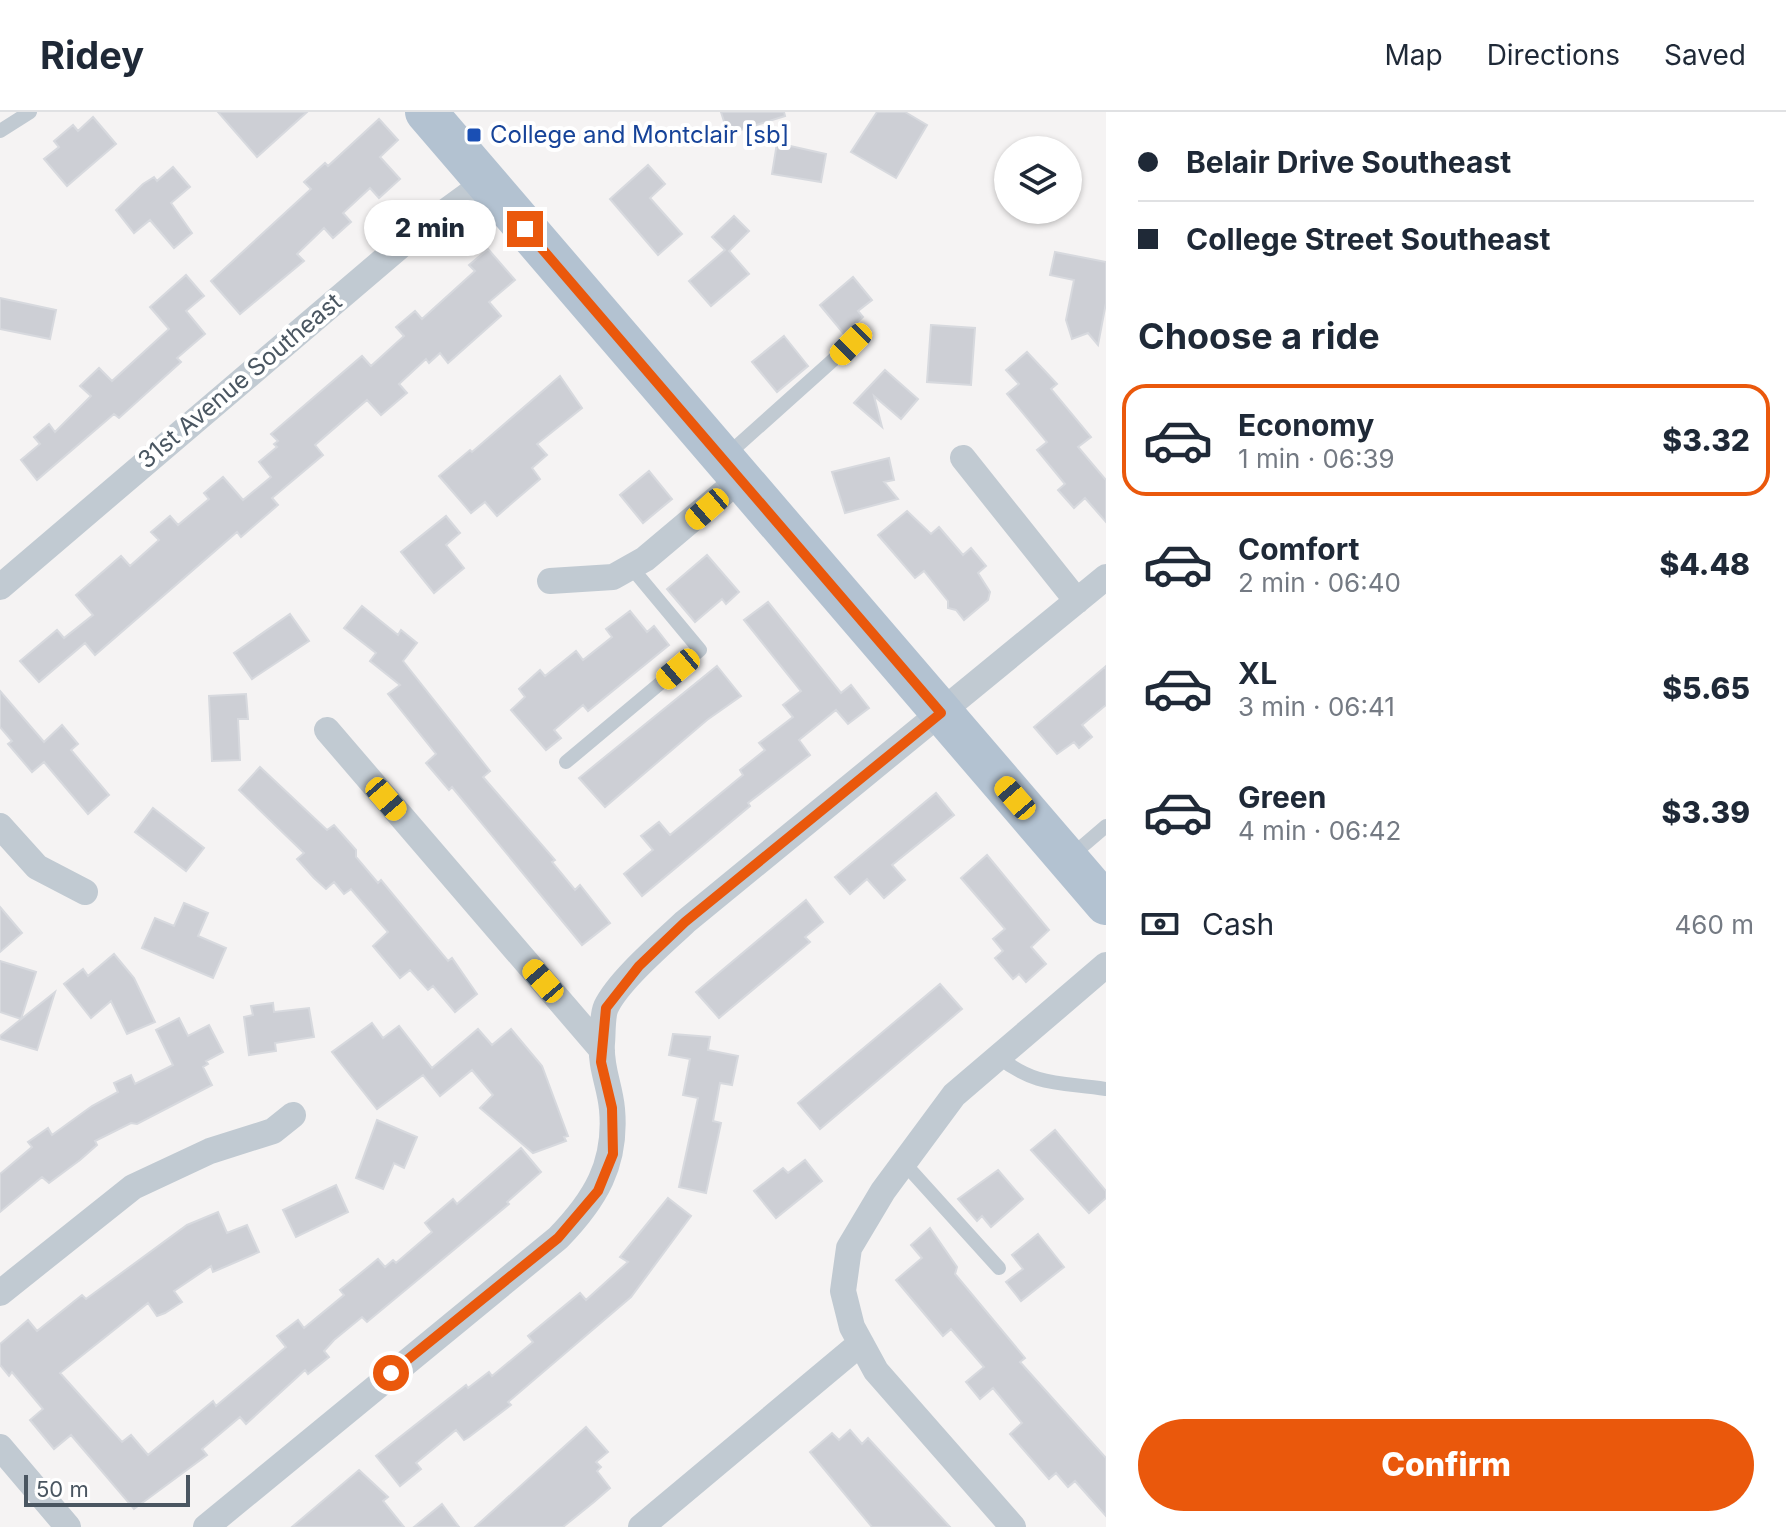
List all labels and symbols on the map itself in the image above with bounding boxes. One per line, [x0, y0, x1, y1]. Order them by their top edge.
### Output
place label: College and Montclair [sb] [490, 120, 789, 149]
marker: College and Montclair [sb] [465, 126, 483, 144]
callout: 2 min [365, 201, 497, 257]
route end [507, 211, 543, 247]
street label: 31st Avenue Southeast [132, 287, 348, 474]
car [826, 319, 876, 369]
car [681, 484, 733, 534]
car [652, 644, 704, 694]
car [990, 772, 1040, 824]
car [361, 773, 411, 825]
car [518, 955, 568, 1007]
route start [373, 1355, 409, 1391]
scale bar [24, 1471, 190, 1507]

